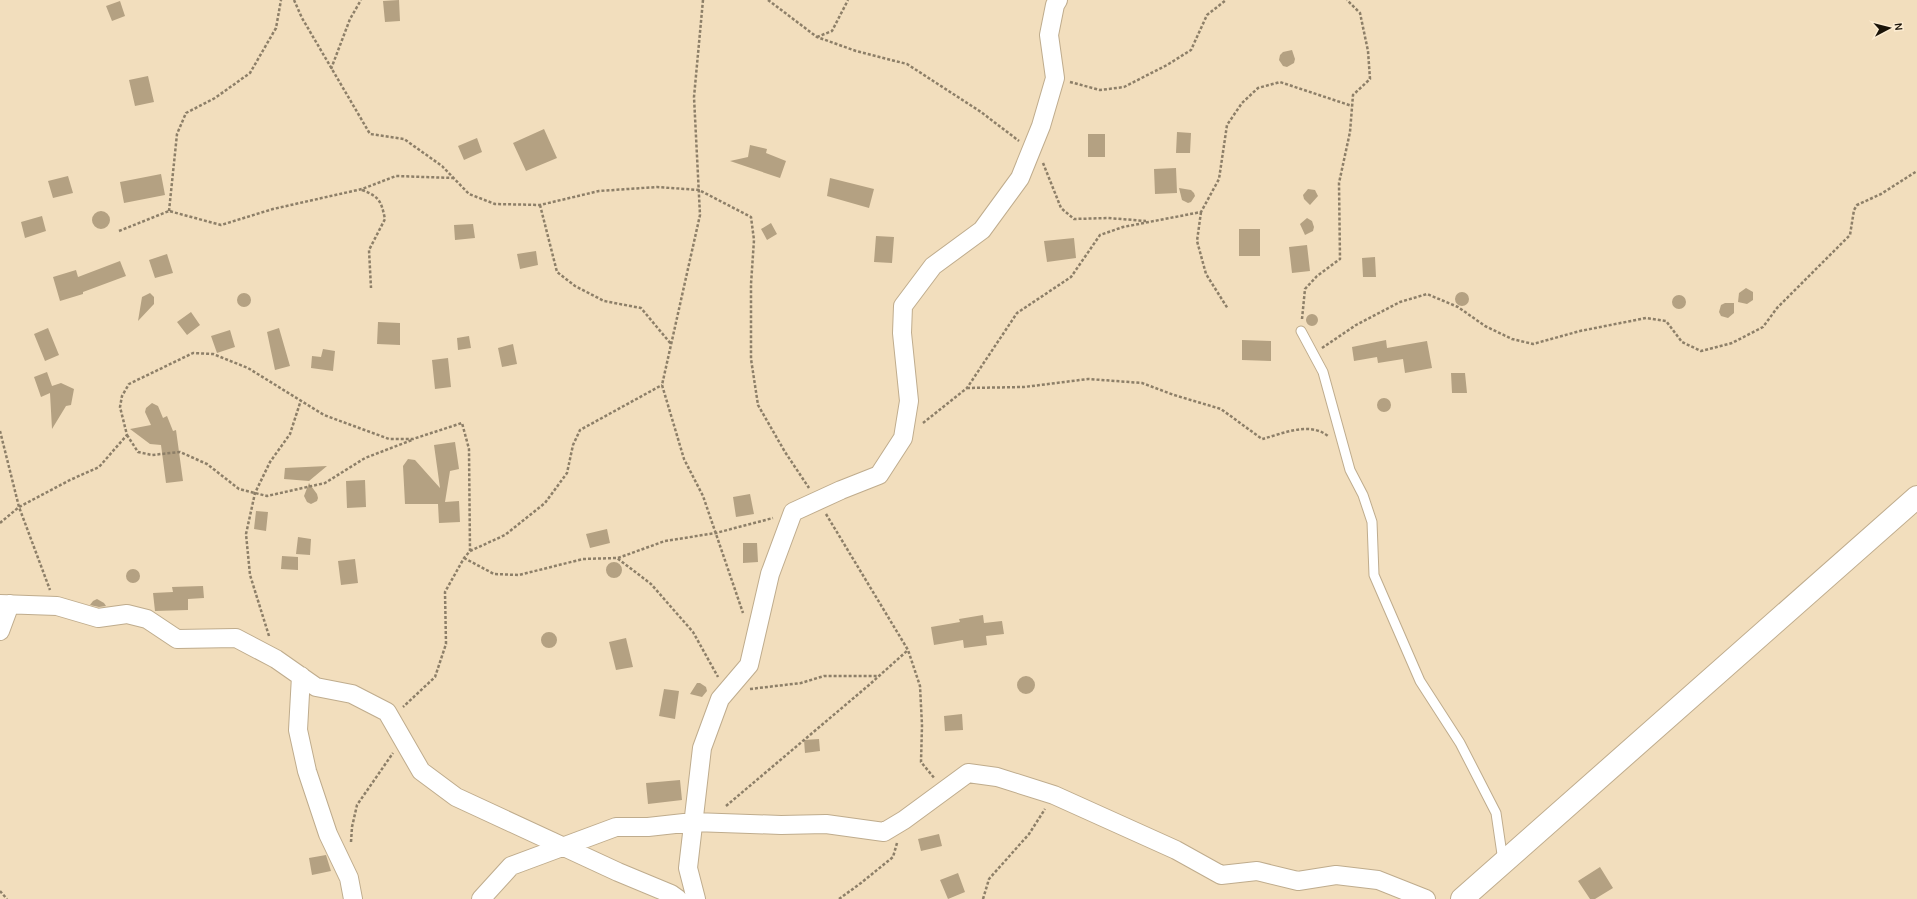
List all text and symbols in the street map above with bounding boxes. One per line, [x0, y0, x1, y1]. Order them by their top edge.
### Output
north arrow [1869, 8, 1909, 48]
text: N [1891, 22, 1905, 32]

